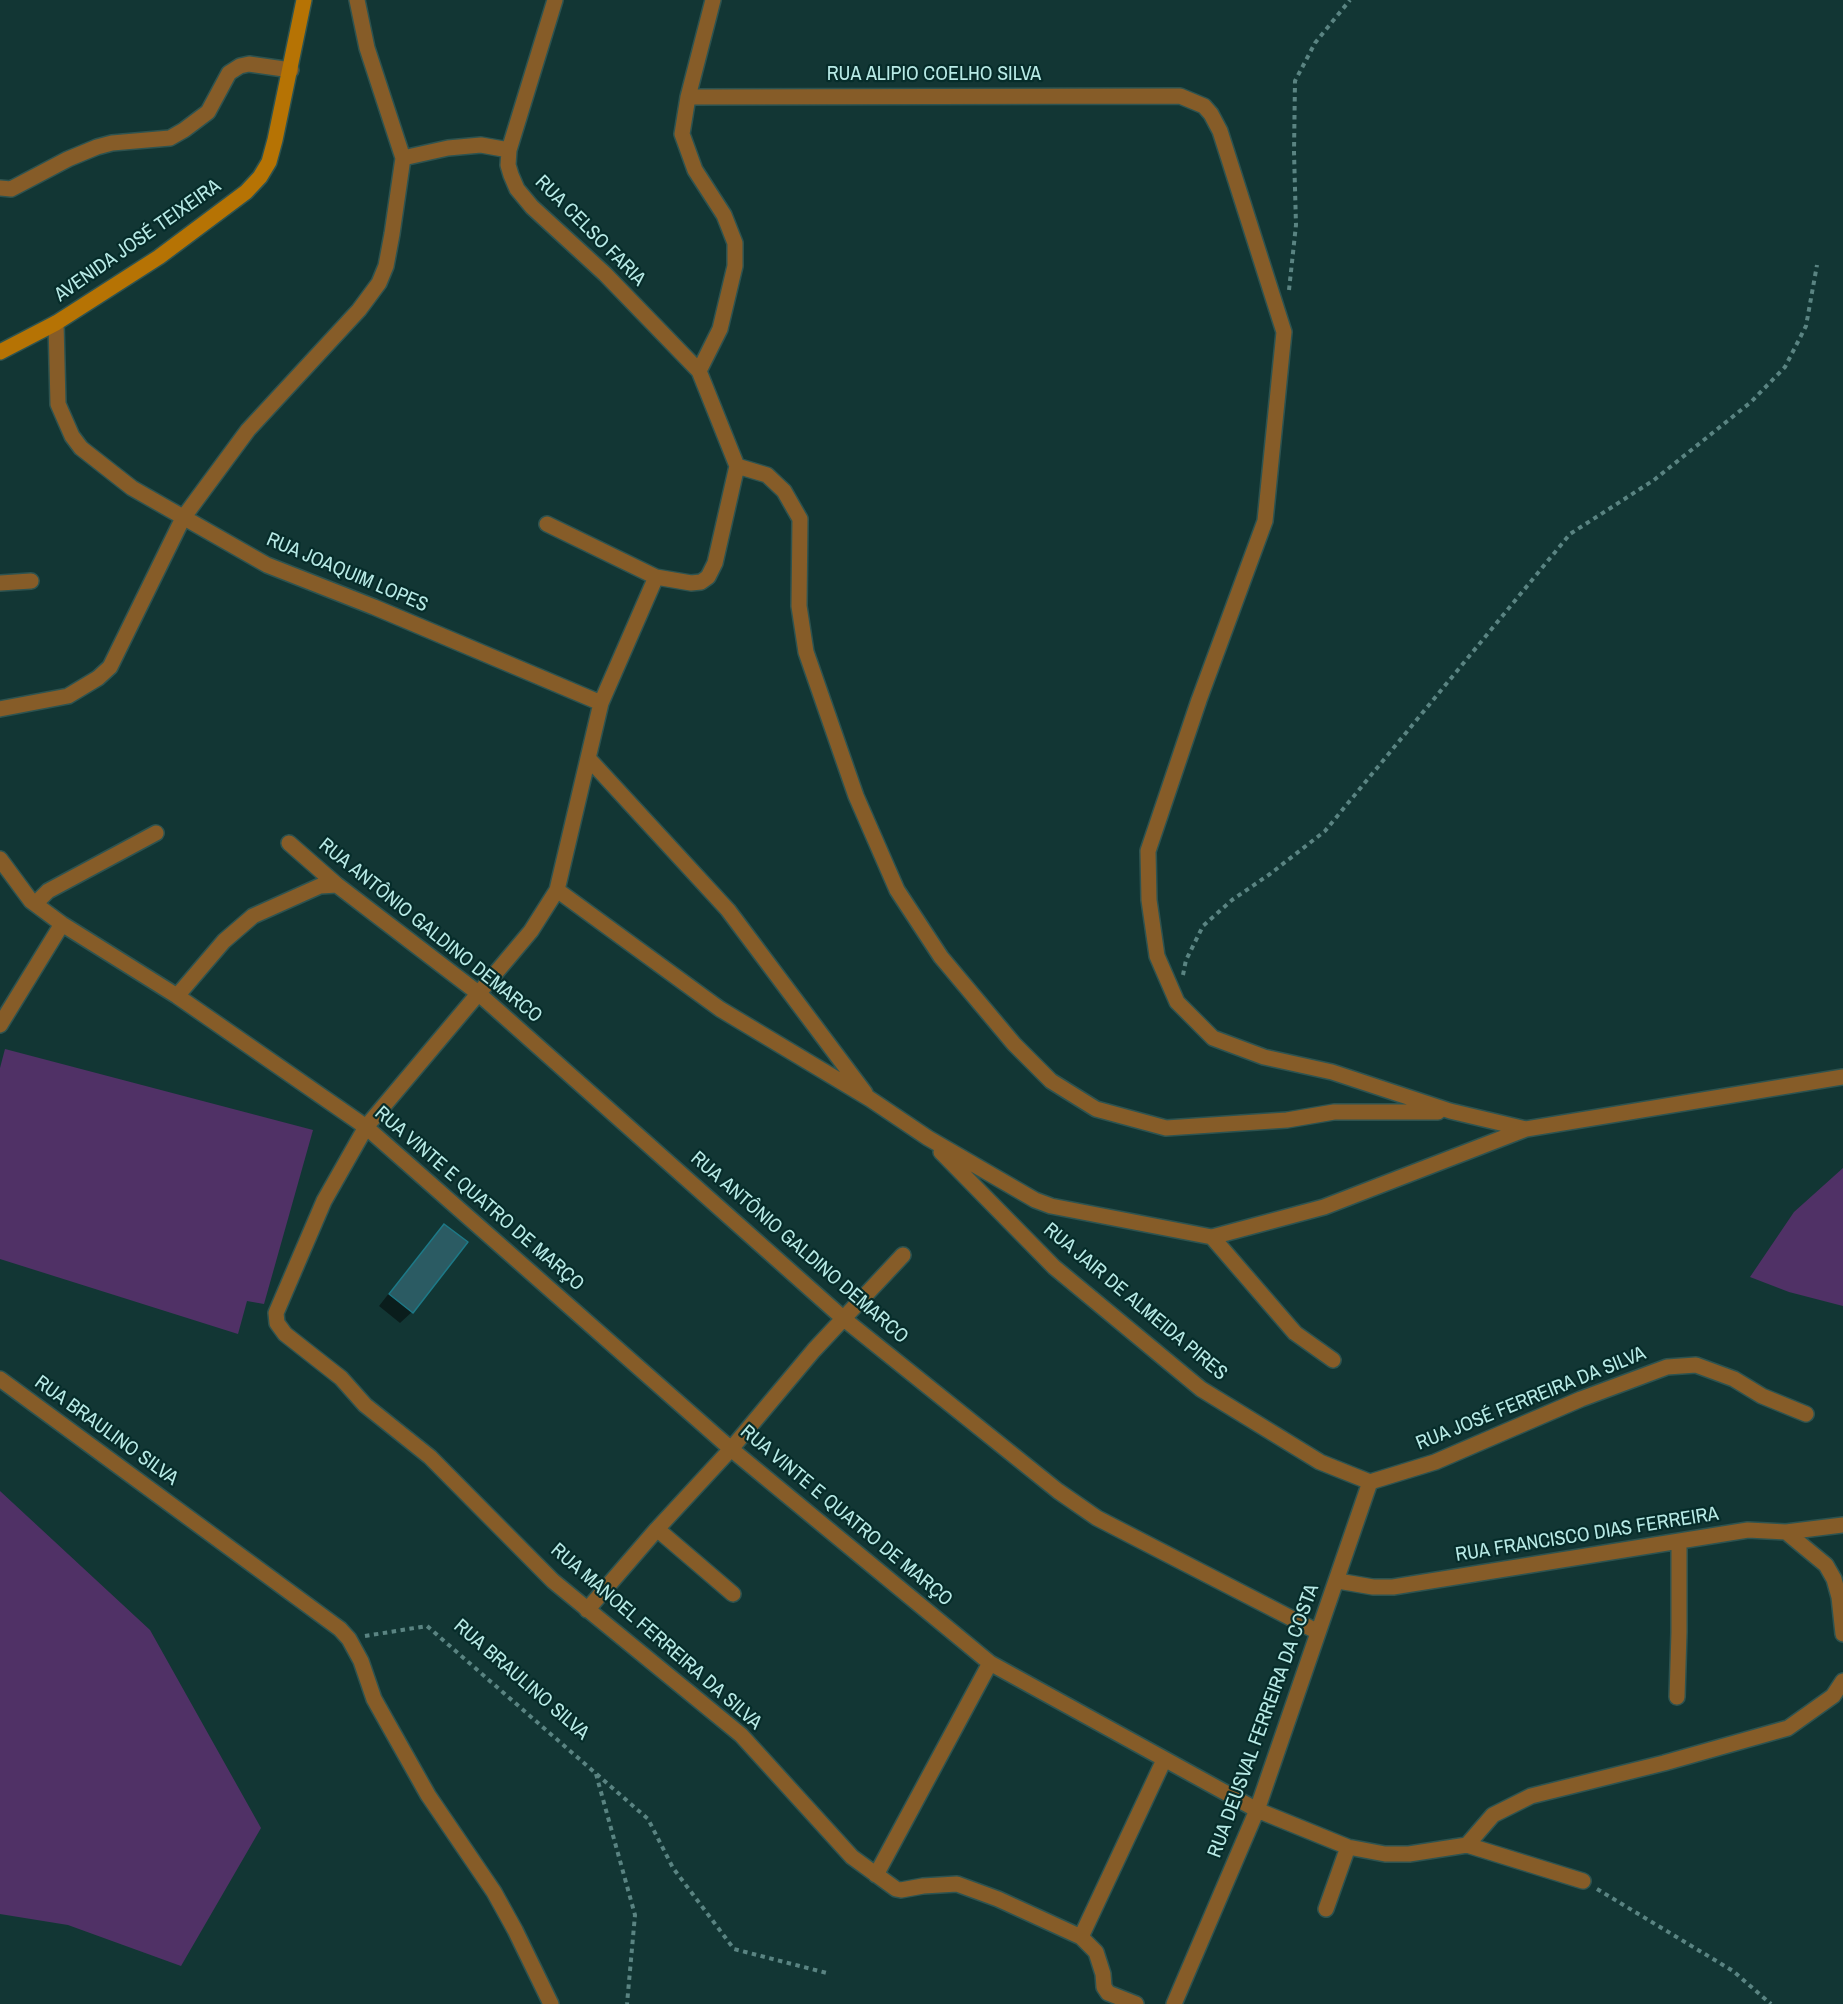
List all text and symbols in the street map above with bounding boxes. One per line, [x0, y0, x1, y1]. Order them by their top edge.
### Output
street label: RUA ALIPIO COELHO SILVA [827, 63, 1041, 87]
street label: RUA CELSO FARIA [530, 171, 650, 291]
street label: AVENIDA JOSÉ TEIXEIRA [50, 175, 226, 307]
street label: RUA JOAQUIM LOPES [263, 528, 431, 618]
street label: RUA ANTÔNIO GALDINO DEMARCO [314, 833, 546, 1029]
street label: RUA VINTE E QUATRO DE MARÇO [369, 1102, 589, 1296]
street label: RUA ANTÔNIO GALDINO DEMARCO [685, 1147, 913, 1349]
street label: RUA JAIR DE ALMEIDA PIRES [1038, 1218, 1232, 1386]
street label: RUA JOSÉ FERREIRA DA SILVA [1413, 1342, 1649, 1456]
street label: RUA BRAULINO SILVA [30, 1371, 182, 1491]
street label: RUA VINTE E QUATRO DE MARÇO [735, 1420, 957, 1612]
street label: RUA FRANCISCO DIAS FERREIRA [1454, 1502, 1720, 1568]
street label: RUA MANOEL FERREIRA DA SILVA [546, 1539, 766, 1735]
street label: RUA DEUSVAL FERREIRA DA COSTA [1203, 1581, 1325, 1861]
street label: RUA BRAULINO SILVA [448, 1615, 594, 1745]

